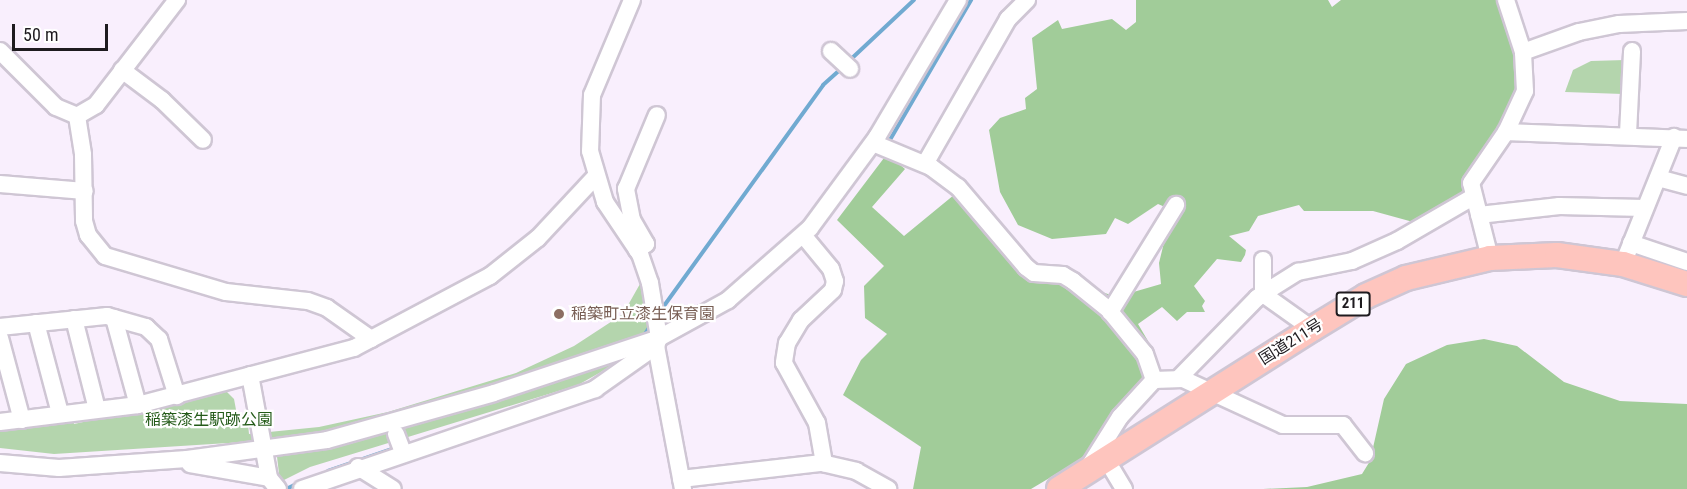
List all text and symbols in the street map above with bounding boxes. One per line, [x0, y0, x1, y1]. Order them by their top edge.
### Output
scale bar [15, 12, 111, 50]
text: 50 m [23, 24, 58, 45]
road number: 211 [1335, 292, 1371, 316]
place label: 稲築町立漆生保育園 [571, 304, 715, 324]
marker: 稲築町立漆生保育園 [552, 307, 566, 321]
street label: 国道211号 [1256, 315, 1326, 369]
park label: 稲築漆生駅跡公園 [145, 410, 273, 430]

